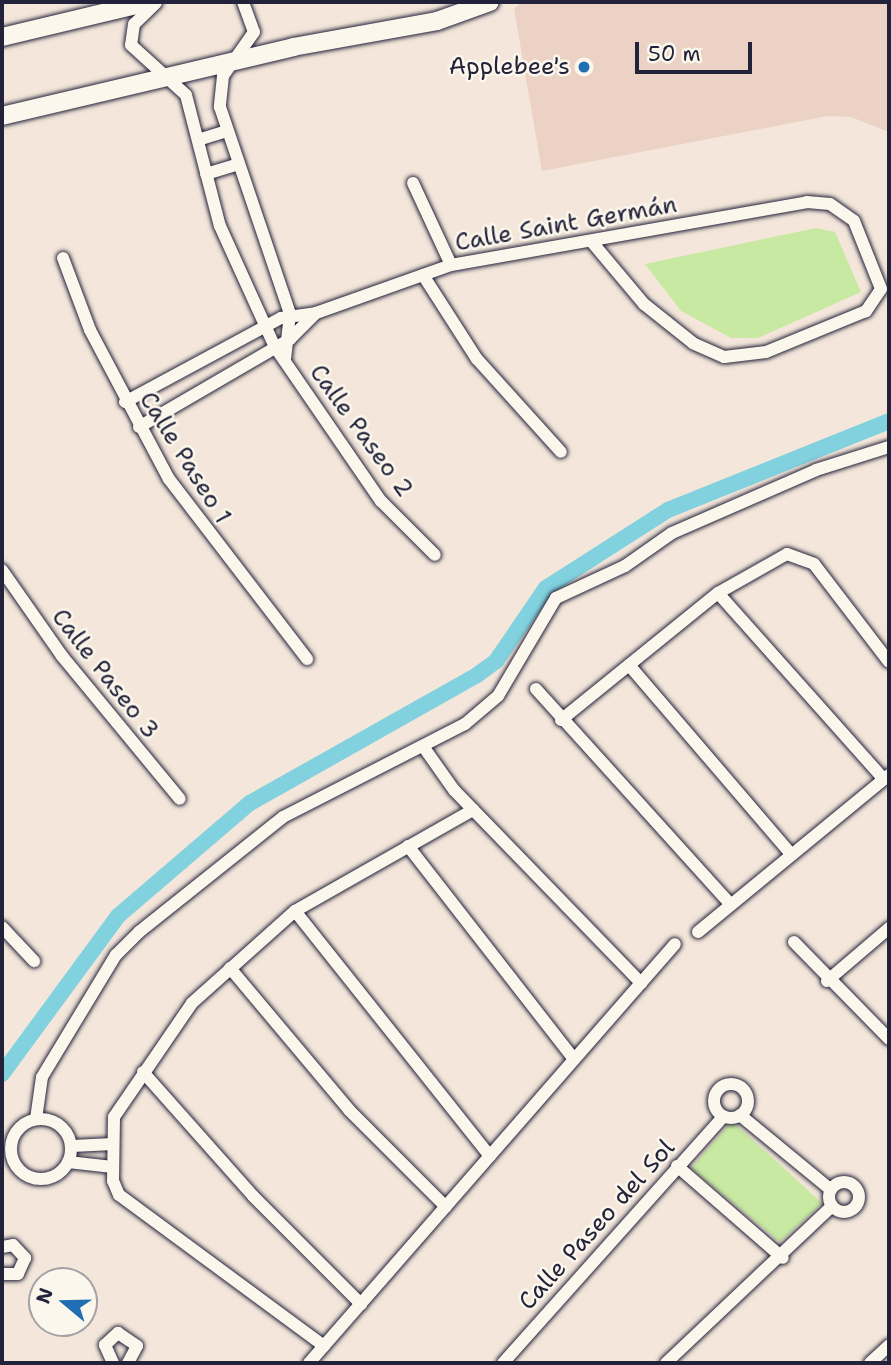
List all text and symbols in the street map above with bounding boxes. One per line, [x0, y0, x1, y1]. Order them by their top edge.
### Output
scale bar [639, 28, 756, 72]
text: 50 m [648, 40, 701, 68]
place label: Applebee's [449, 53, 570, 81]
marker: Applebee's [576, 59, 592, 75]
street label: Calle Saint Germán [453, 190, 679, 258]
street label: Calle Paseo 2 [303, 359, 419, 503]
street label: Calle Paseo 1 [133, 387, 237, 529]
street label: Calle Paseo 3 [45, 603, 165, 745]
street label: Calle Paseo del Sol [513, 1134, 681, 1316]
north arrow [28, 1267, 98, 1337]
text: N [30, 1284, 59, 1307]

